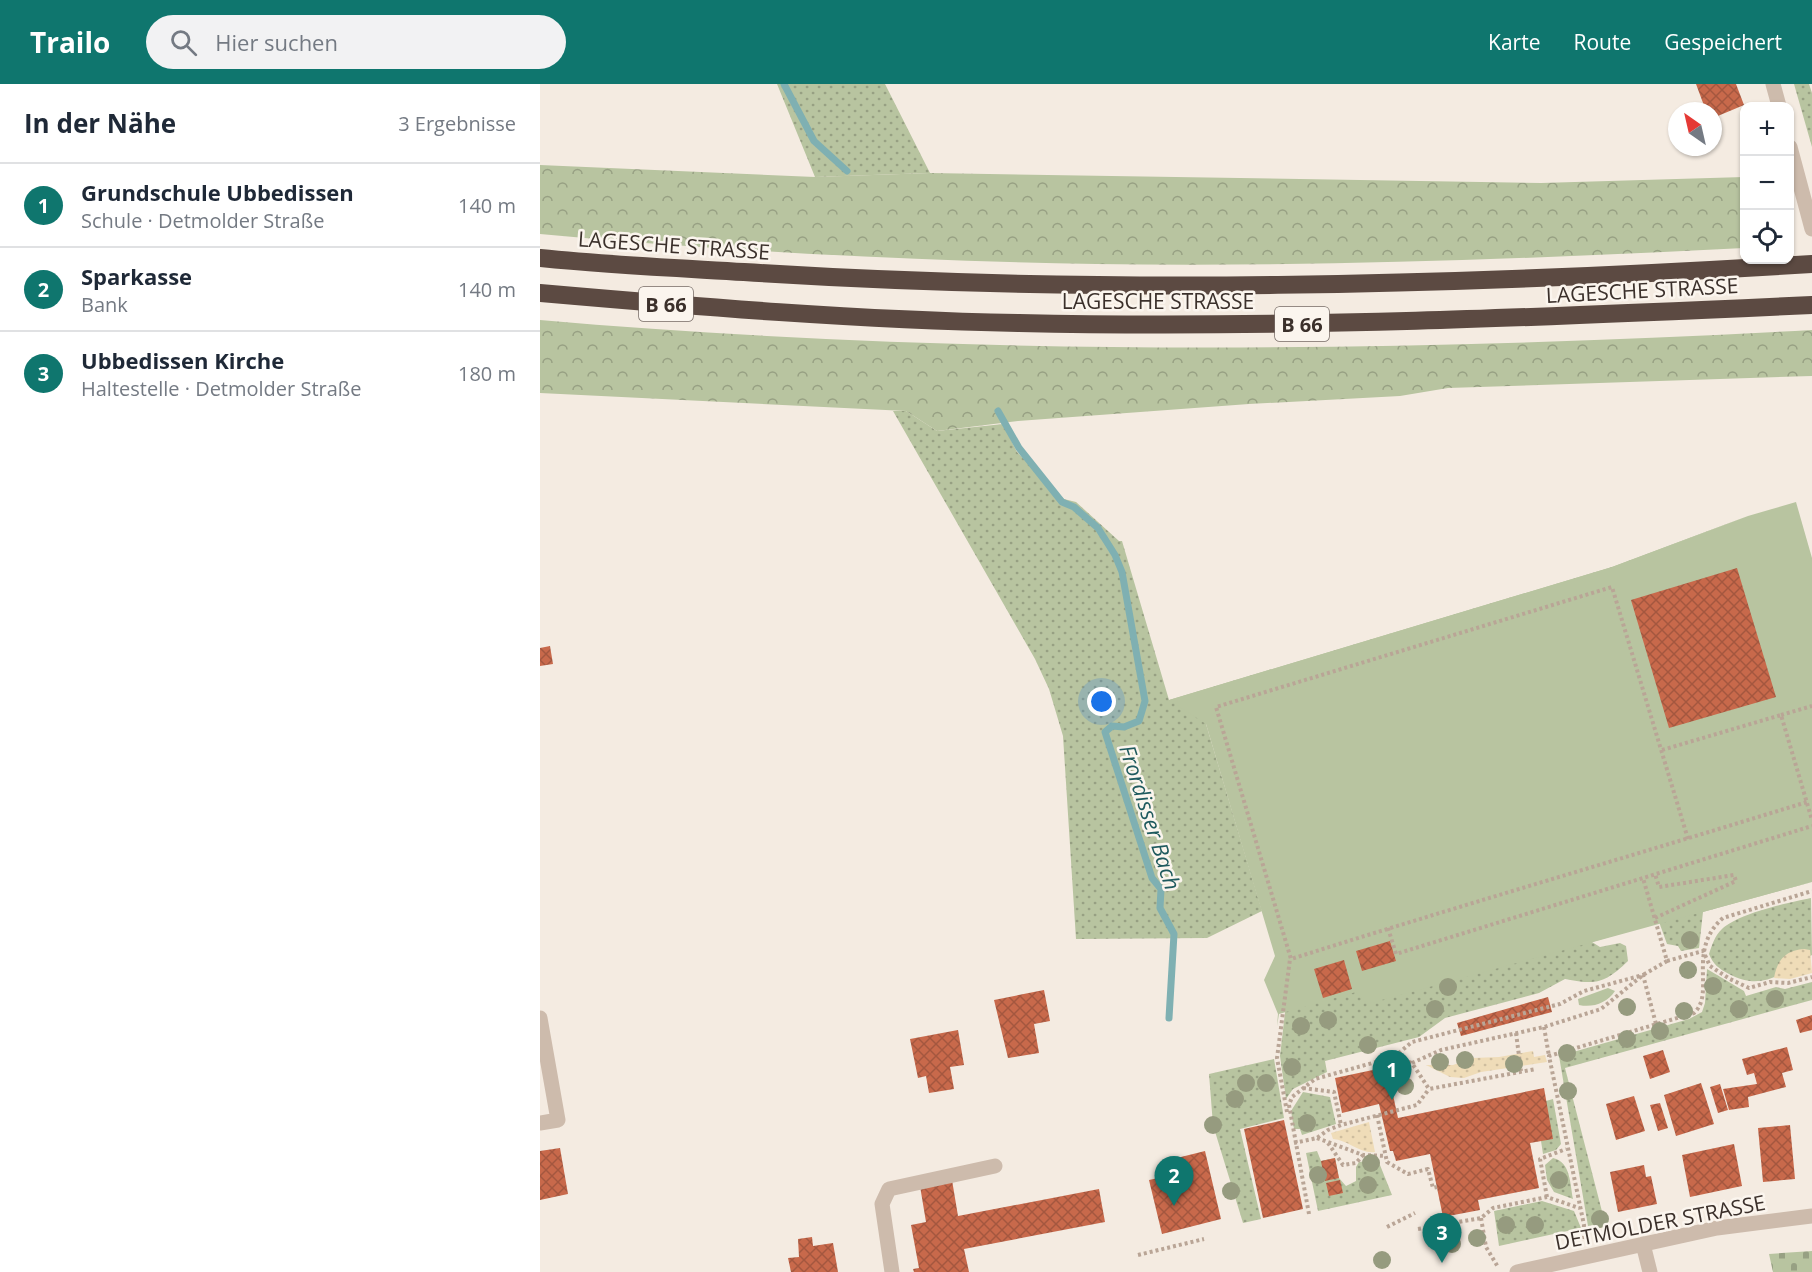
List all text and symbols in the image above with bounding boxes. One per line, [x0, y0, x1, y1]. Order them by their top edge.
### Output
search box [146, 15, 566, 69]
text: Trailo [30, 23, 110, 61]
icon: search [167, 26, 200, 59]
text: Hier suchen [215, 27, 338, 57]
text: Karte [1488, 28, 1540, 56]
text: Route [1573, 28, 1631, 56]
text: Gespeichert [1664, 28, 1782, 56]
north arrow [1668, 102, 1722, 156]
map controls [1740, 102, 1794, 264]
button: + [1740, 102, 1794, 156]
text: In der Nähe [24, 105, 176, 141]
text: 3 Ergebnisse [398, 110, 516, 137]
button: − [1740, 156, 1794, 210]
text: Grundschule Ubbedissen [81, 177, 354, 207]
text: 1 [38, 192, 49, 219]
text: 140 m [458, 192, 516, 219]
text: Schule · Detmolder Straße [81, 207, 324, 234]
button: locate [1740, 210, 1794, 264]
street label: LAGESCHE STRASSE [577, 224, 771, 266]
text: Sparkasse [81, 261, 192, 291]
street label: LAGESCHE STRASSE [1545, 271, 1739, 309]
text: 2 [38, 276, 49, 303]
text: 140 m [458, 276, 516, 303]
road number: B 66 [639, 287, 693, 321]
street label: LAGESCHE STRASSE [1062, 287, 1254, 315]
text: Bank [81, 291, 128, 318]
road number: B 66 [1275, 307, 1329, 341]
text: Ubbedissen Kirche [81, 345, 284, 375]
text: 3 [38, 360, 49, 387]
text: 180 m [458, 360, 516, 387]
text: Haltestelle · Detmolder Straße [81, 375, 362, 402]
your location [1087, 687, 1116, 716]
water label: Frordisser Bach [1113, 740, 1189, 894]
pin: 1 [1372, 1050, 1412, 1100]
pin: 2 [1154, 1156, 1194, 1206]
street label: DETMOLDER STRASSE [1552, 1188, 1768, 1256]
pin: 3 [1422, 1214, 1462, 1263]

